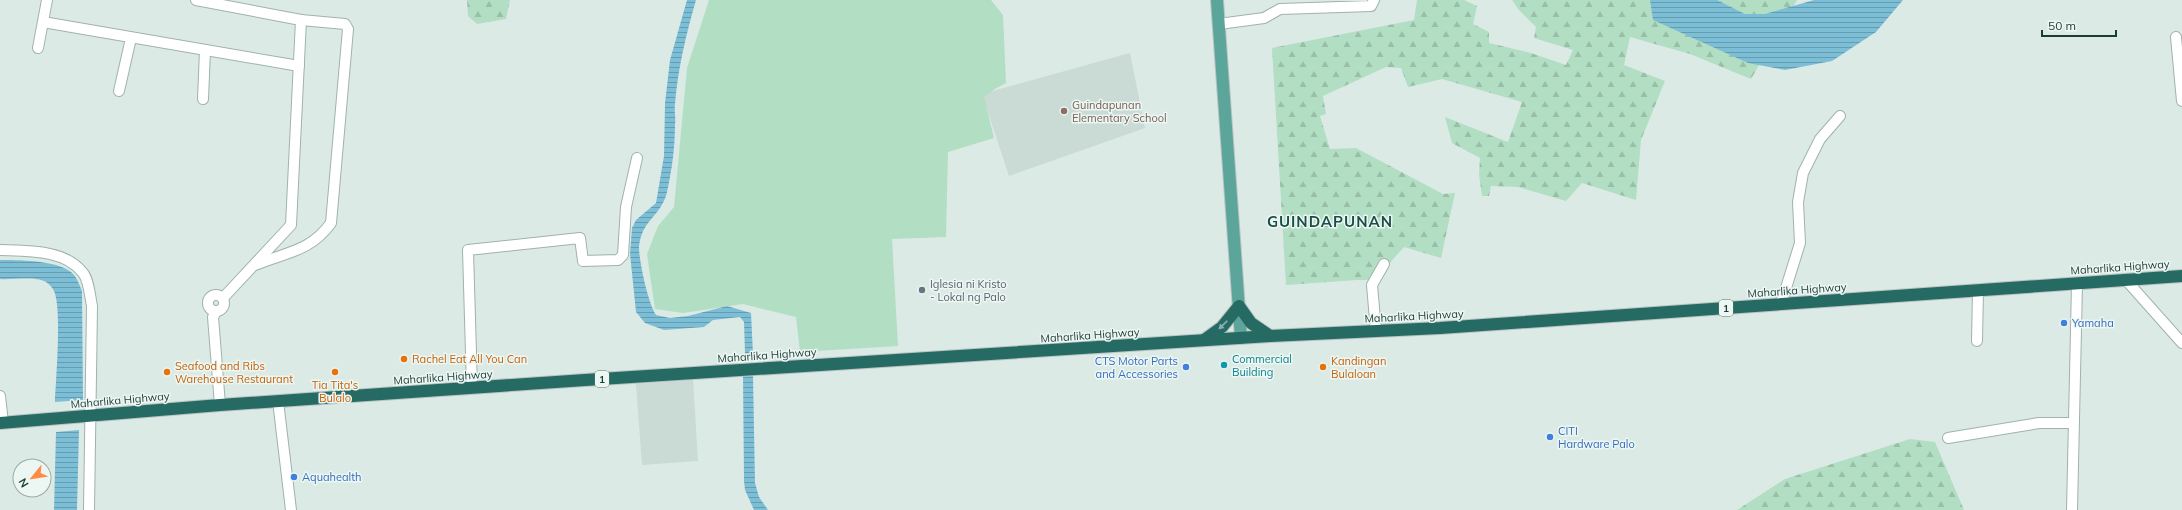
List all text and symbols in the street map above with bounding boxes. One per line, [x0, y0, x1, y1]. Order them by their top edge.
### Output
scale bar [2042, 12, 2116, 38]
text: 50 m [2048, 18, 2076, 33]
place label: Guindapunan Elementary School [1072, 98, 1167, 125]
marker: Guindapunan Elementary School [1059, 106, 1069, 116]
district label: GUINDAPUNAN [1267, 212, 1393, 231]
street label: Maharlika Highway [2070, 257, 2170, 277]
place label: Iglesia ni Kristo - Lokal ng Palo [930, 277, 1007, 304]
street label: Maharlika Highway [1747, 280, 1847, 300]
marker: Iglesia ni Kristo - Lokal ng Palo [917, 285, 927, 295]
road number: 1 [1719, 300, 1733, 316]
street label: Maharlika Highway [1364, 306, 1464, 326]
place label: Yamaha [2071, 316, 2114, 330]
marker: Yamaha [2059, 318, 2069, 328]
one-way arrow [1218, 320, 1228, 329]
street label: Maharlika Highway [1040, 325, 1140, 345]
street label: Maharlika Highway [717, 345, 817, 365]
place label: Rachel Eat All You Can [412, 352, 527, 366]
place label: Commercial Building [1232, 352, 1292, 379]
marker: Rachel Eat All You Can [399, 354, 409, 364]
place label: CTS Motor Parts and Accessories [1095, 354, 1178, 381]
place label: Kandingan Bulaloan [1331, 354, 1386, 381]
place label: Seafood and Ribs Warehouse Restaurant [175, 359, 293, 386]
marker: Commercial Building [1219, 360, 1229, 370]
marker: CTS Motor Parts and Accessories [1181, 362, 1191, 372]
marker: Kandingan Bulaloan [1318, 362, 1328, 372]
marker: Seafood and Ribs Warehouse Restaurant [162, 367, 172, 377]
marker: Tia Tita's Bulalo [330, 367, 340, 377]
street label: Maharlika Highway [393, 367, 493, 387]
road number: 1 [595, 371, 609, 387]
place label: Tia Tita's Bulalo [312, 378, 358, 405]
street label: Maharlika Highway [70, 389, 170, 411]
place label: CITI Hardware Palo [1558, 424, 1635, 451]
marker: CITI Hardware Palo [1545, 432, 1555, 442]
north arrow [12, 458, 52, 498]
place label: Aquahealth [302, 470, 362, 484]
marker: Aquahealth [289, 472, 299, 482]
text: N [15, 476, 31, 490]

